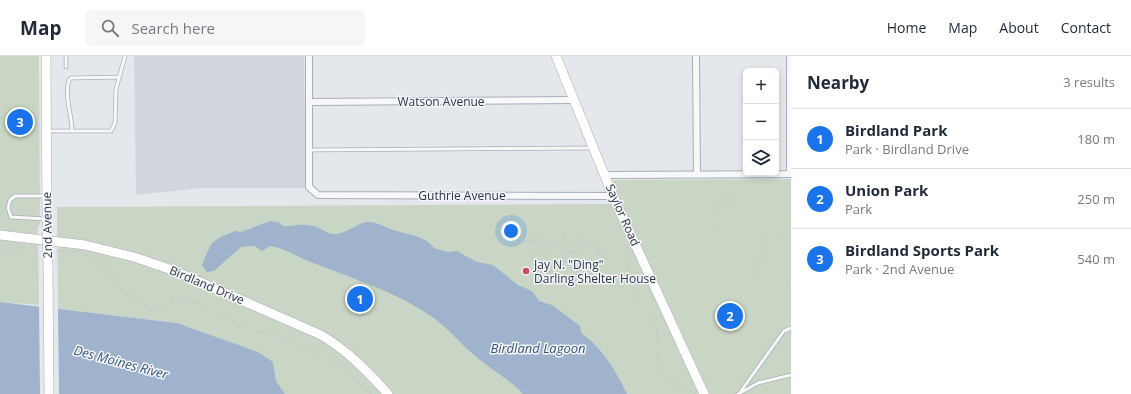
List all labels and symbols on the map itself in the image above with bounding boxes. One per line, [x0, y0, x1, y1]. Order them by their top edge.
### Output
street label: Watson Avenue [397, 93, 485, 110]
pin: 3 [7, 107, 33, 137]
street label: Saylor Road [602, 181, 644, 249]
street label: Guthrie Avenue [418, 187, 506, 204]
street label: 2nd Avenue [38, 191, 56, 258]
your location [501, 221, 521, 241]
place label: Jay N. "Ding" Darling Shelter House [533, 256, 656, 287]
street label: Birdland Drive [167, 262, 247, 309]
marker: Jay N. "Ding" Darling Shelter House [521, 266, 531, 276]
pin: 1 [347, 284, 373, 314]
pin: 2 [717, 301, 743, 331]
water label: Birdland Lagoon [490, 339, 586, 357]
water label: Des Moines River [72, 341, 171, 383]

